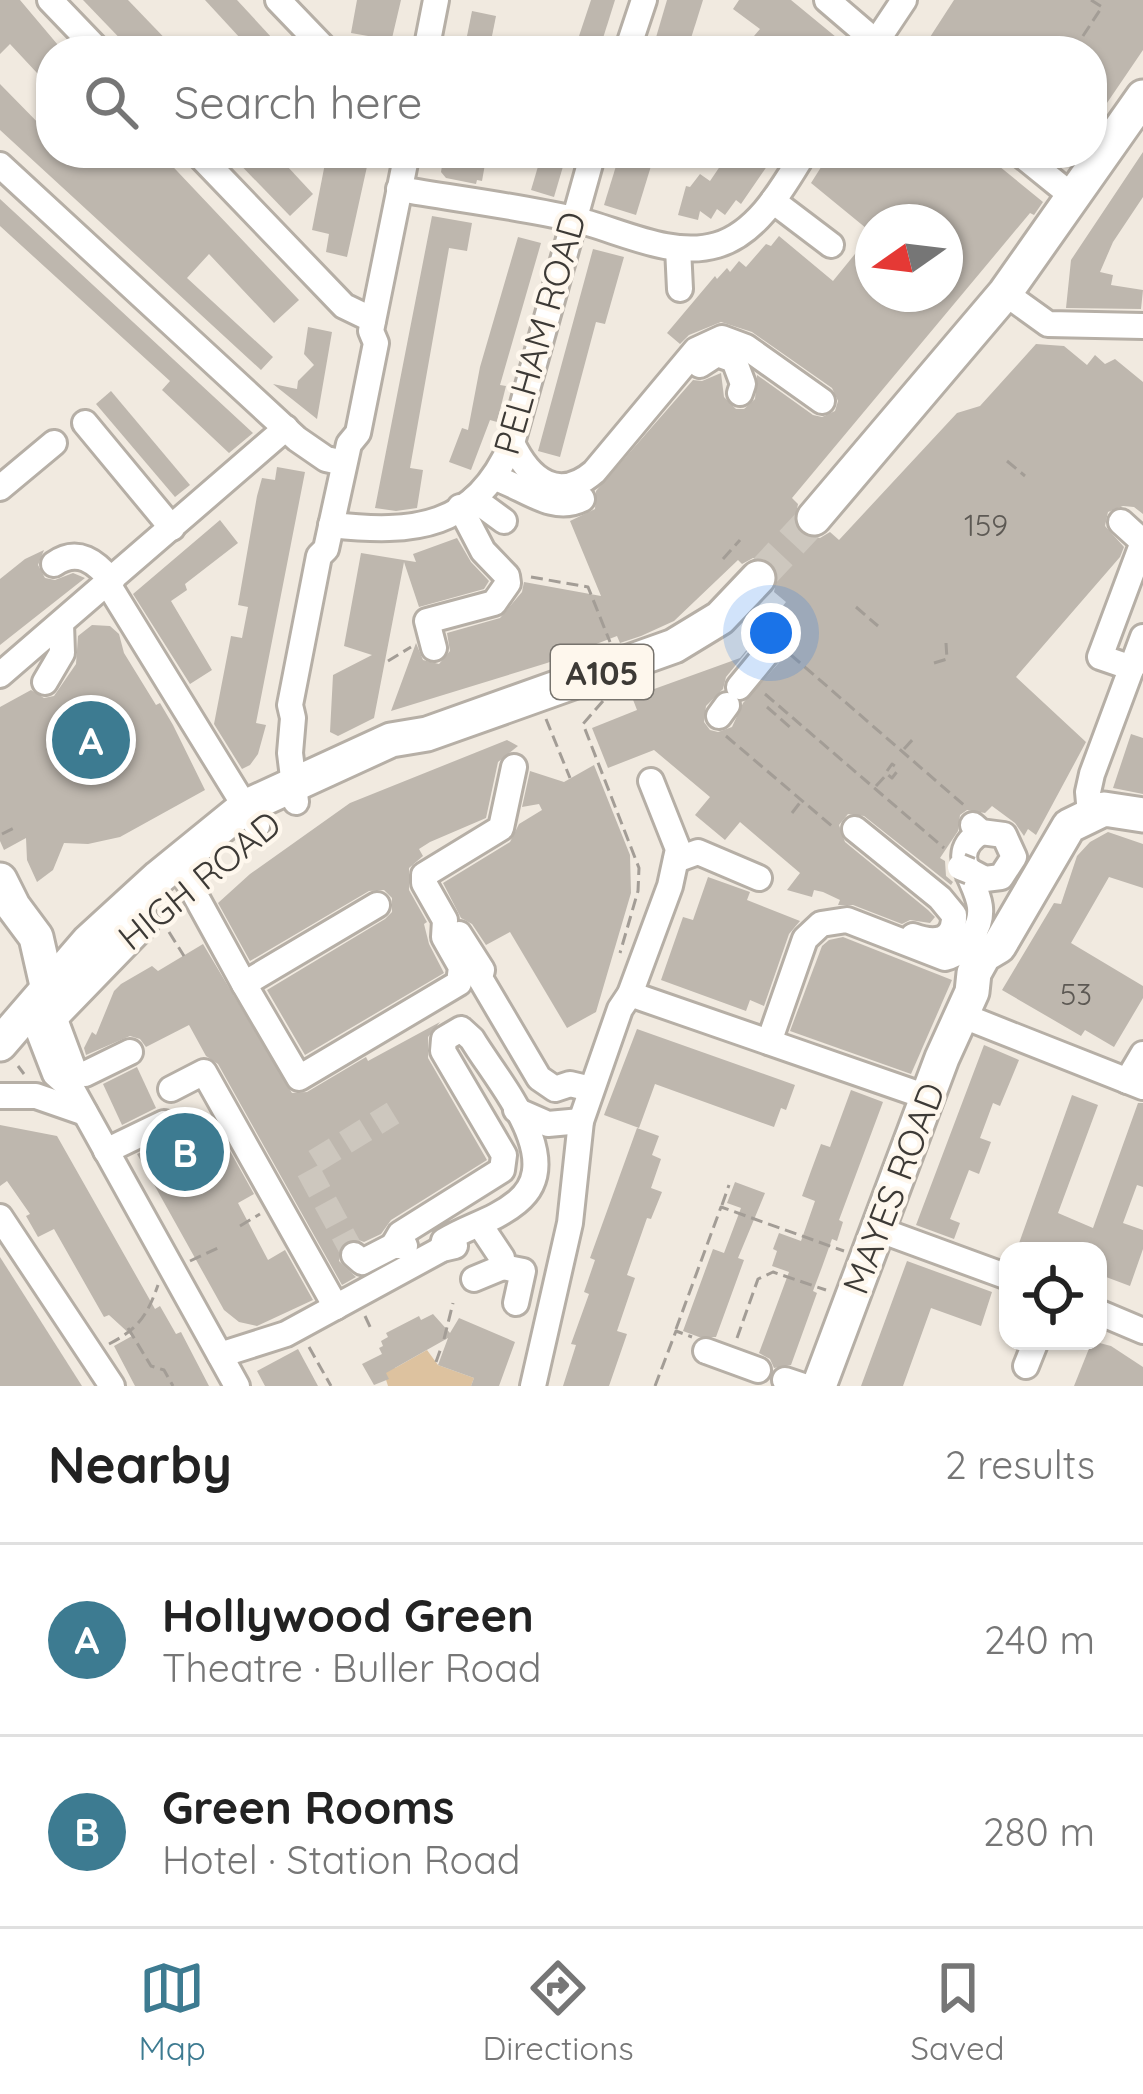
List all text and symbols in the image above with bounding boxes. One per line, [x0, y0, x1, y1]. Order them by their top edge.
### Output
search box [36, 36, 1107, 168]
icon: search [78, 69, 144, 135]
text: Search here [174, 74, 422, 130]
north arrow [855, 204, 963, 312]
street label: PELHAM ROAD [483, 207, 595, 459]
house number: 159 [964, 506, 1008, 544]
your location [741, 603, 801, 663]
road number: A105 [551, 645, 653, 699]
pin: A [52, 695, 130, 785]
street label: HIGH ROAD [109, 801, 289, 959]
house number: 53 [1060, 975, 1092, 1013]
street label: MAYES ROAD [832, 1076, 954, 1300]
pin: B [146, 1107, 224, 1197]
map controls [999, 1242, 1107, 1350]
button: locate [999, 1242, 1107, 1350]
text: Nearby [48, 1432, 232, 1496]
text: 2 results [945, 1440, 1095, 1489]
text: Hollywood Green [162, 1587, 534, 1643]
text: A [75, 1615, 99, 1664]
text: 240 m [984, 1615, 1095, 1664]
text: Theatre · Buller Road [162, 1643, 541, 1692]
text: Green Rooms [162, 1779, 454, 1835]
text: B [74, 1807, 100, 1856]
text: 280 m [983, 1807, 1095, 1856]
text: Hotel · Station Road [162, 1835, 520, 1884]
tab: Map [138, 1955, 206, 2068]
tab: Directions [482, 1955, 634, 2068]
tab: Saved [911, 1955, 1005, 2068]

